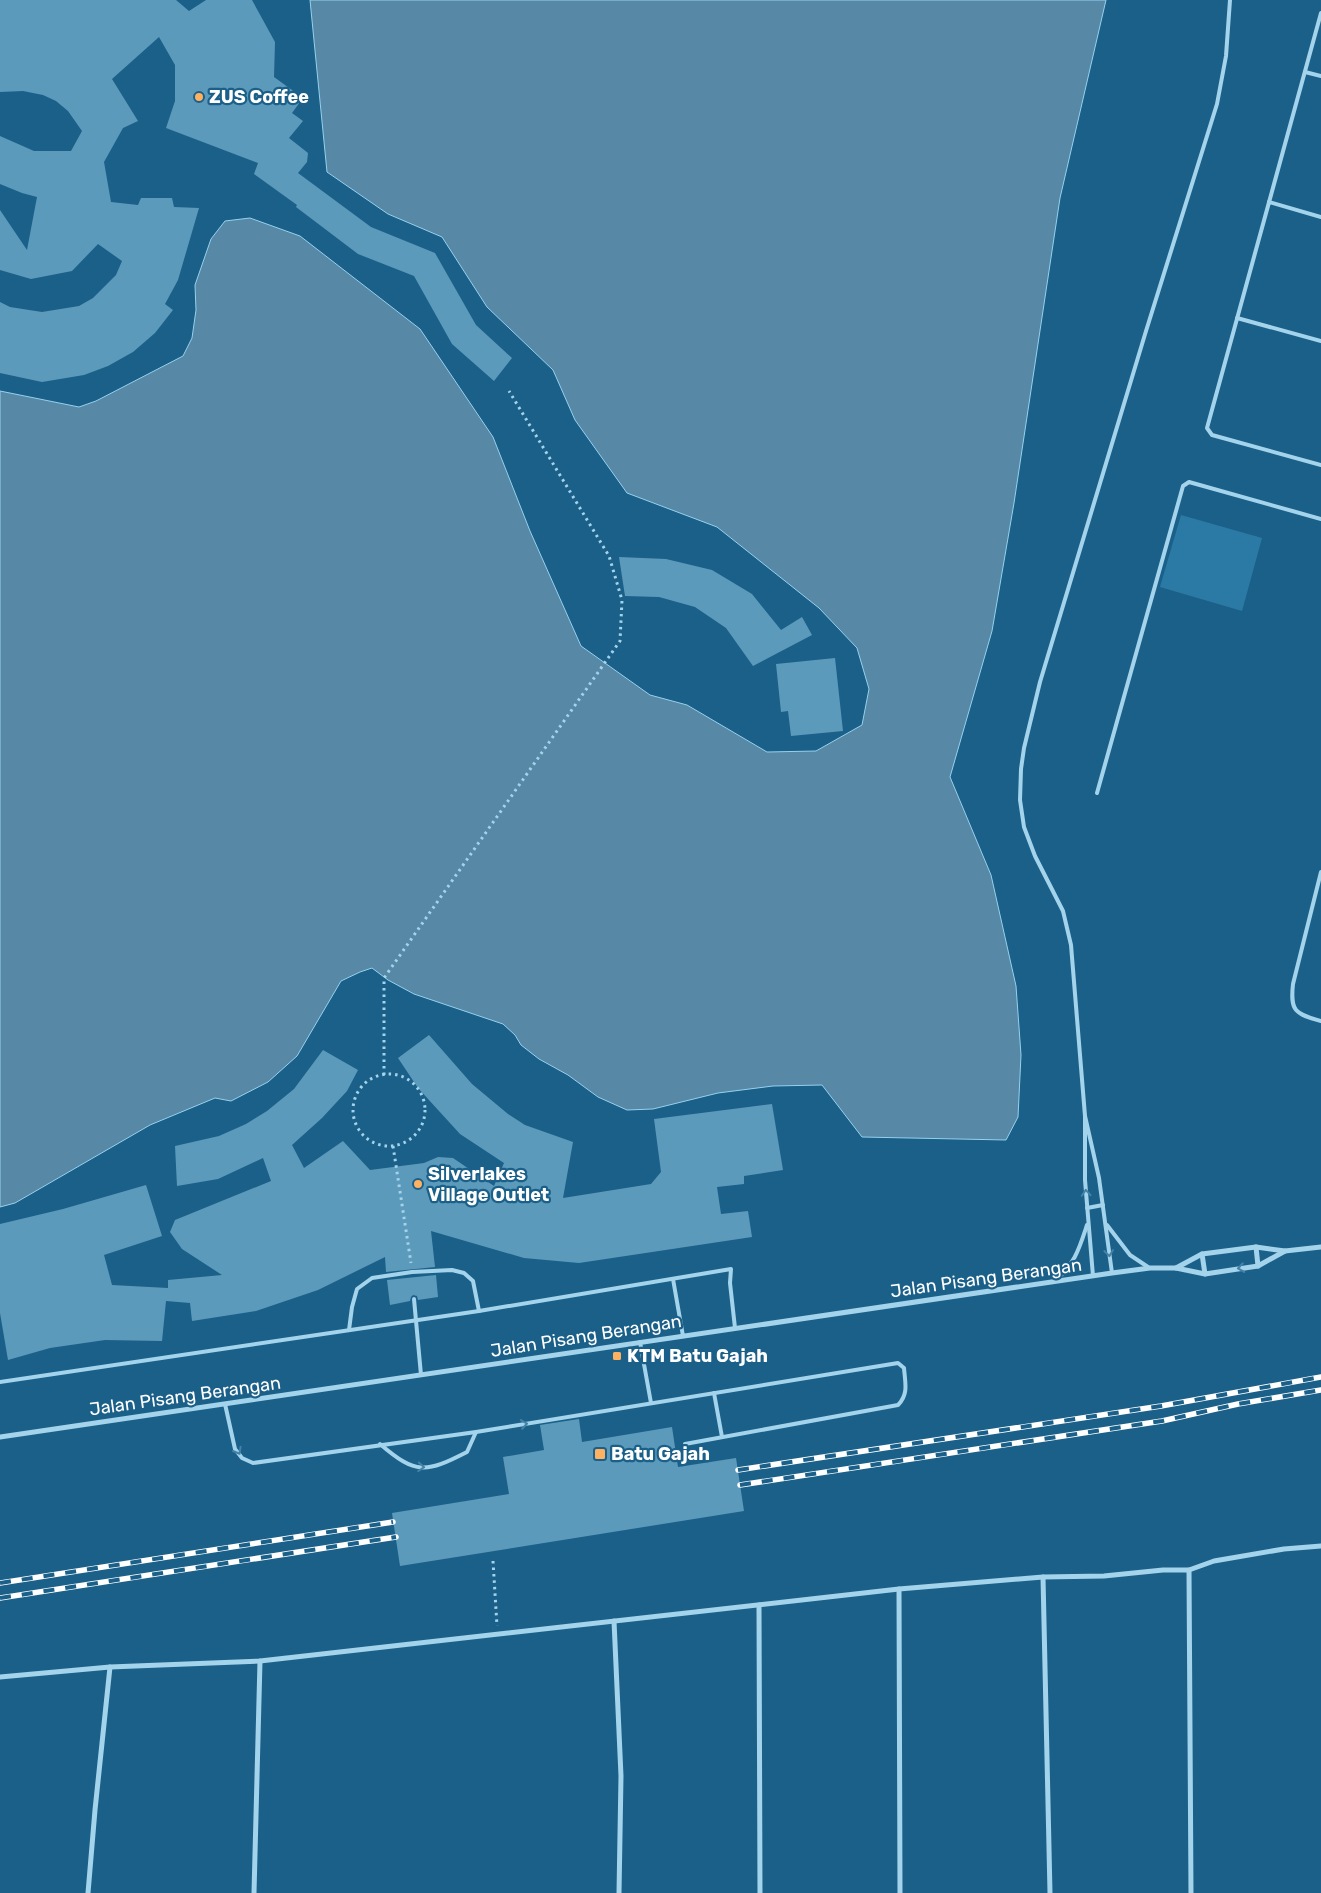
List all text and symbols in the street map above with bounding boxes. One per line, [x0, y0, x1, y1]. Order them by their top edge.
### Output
place label: ZUS Coffee [209, 86, 309, 108]
marker: ZUS Coffee [193, 91, 205, 103]
place label: Silverlakes Village Outlet [428, 1163, 549, 1206]
marker: Silverlakes Village Outlet [412, 1178, 424, 1190]
one-way arrow [1080, 1188, 1091, 1196]
one-way arrow [1104, 1249, 1114, 1257]
street label: Jalan Pisang Berangan [889, 1254, 1083, 1302]
one-way arrow [1236, 1263, 1245, 1273]
street label: Jalan Pisang Berangan [489, 1310, 683, 1362]
place label: KTM Batu Gajah [627, 1345, 768, 1367]
marker: KTM Batu Gajah [611, 1350, 623, 1362]
street label: Jalan Pisang Berangan [88, 1372, 282, 1420]
one-way arrow [519, 1419, 528, 1429]
place label: Batu Gajah [611, 1443, 710, 1465]
one-way arrow [232, 1445, 242, 1454]
marker: Batu Gajah [593, 1447, 607, 1461]
one-way arrow [417, 1462, 425, 1473]

